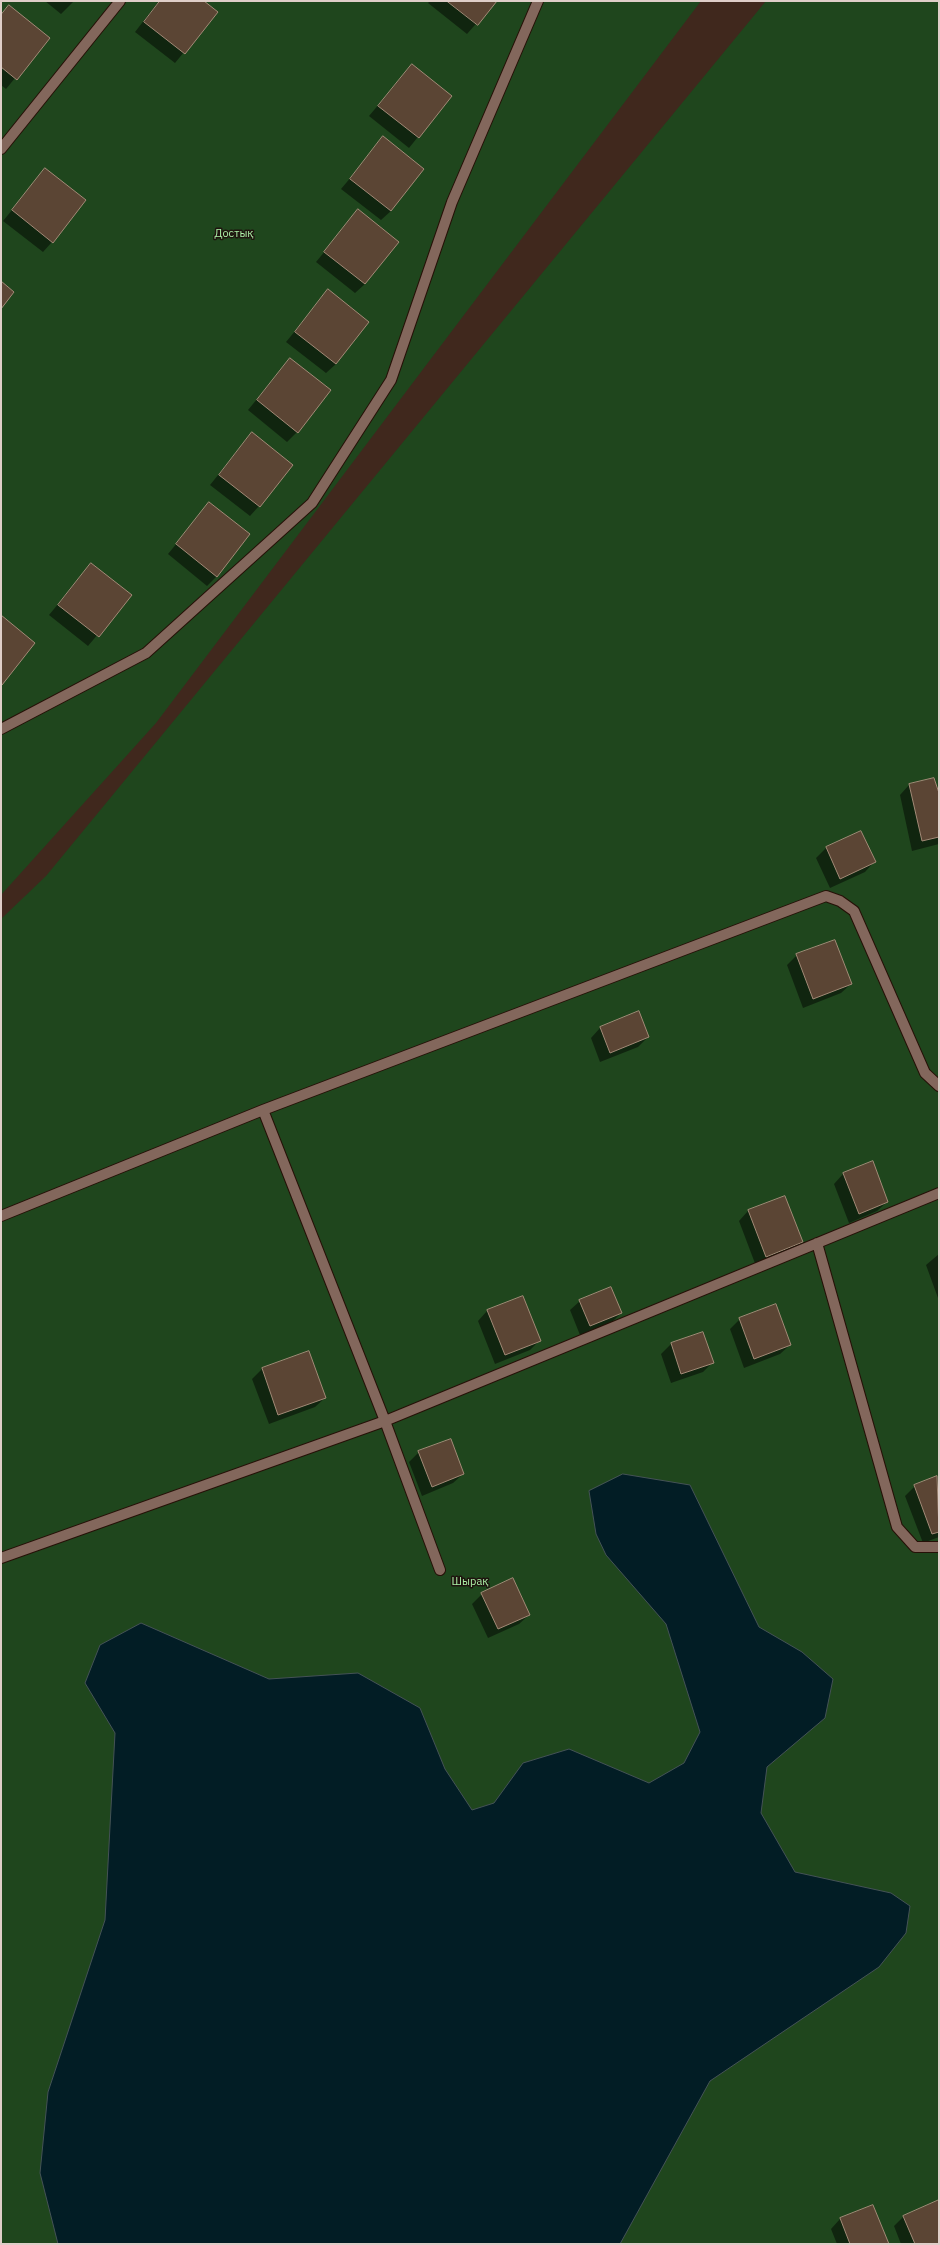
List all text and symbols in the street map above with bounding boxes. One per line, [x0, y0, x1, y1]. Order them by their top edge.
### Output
park label: Достық [215, 227, 253, 241]
park label: Шырақ [452, 1575, 488, 1589]

